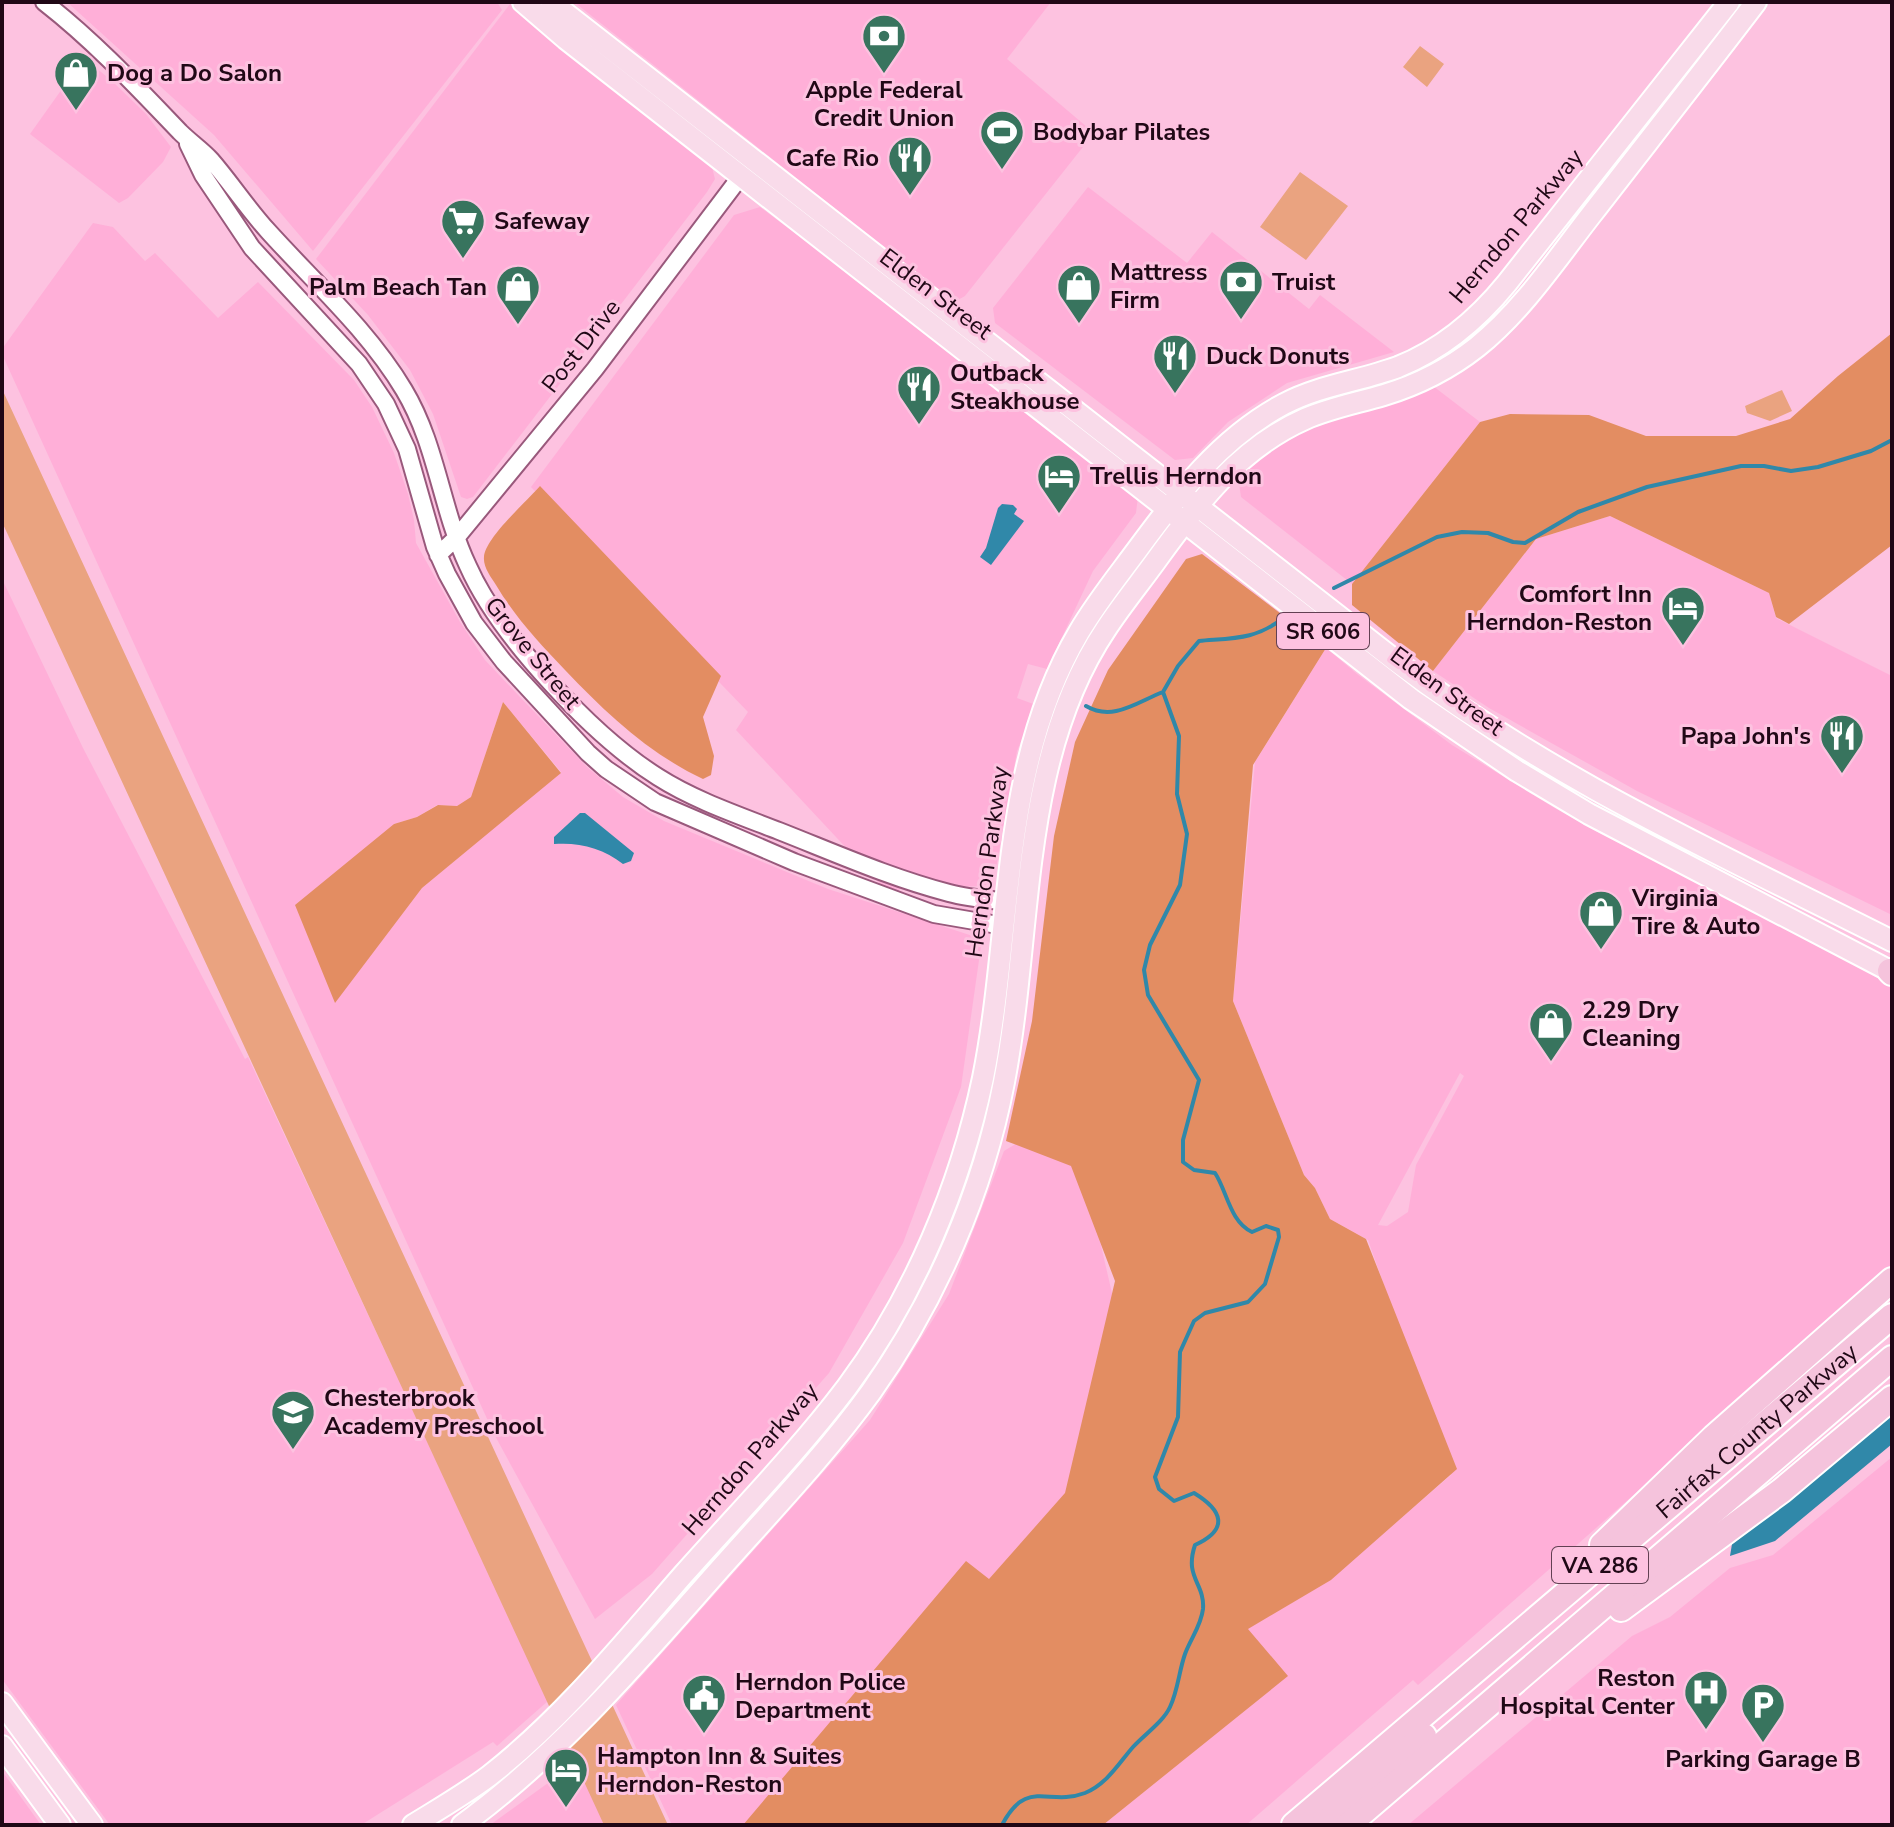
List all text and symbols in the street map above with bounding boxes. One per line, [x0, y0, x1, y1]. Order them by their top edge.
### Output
bank icon: Apple Federal Credit Union [860, 12, 908, 75]
shop icon: Dog a Do Salon [52, 49, 100, 112]
place label: Dog a Do Salon [107, 57, 282, 89]
place label: Apple Federal Credit Union [805, 74, 963, 134]
sports icon: Bodybar Pilates [978, 108, 1026, 171]
place label: Bodybar Pilates [1033, 116, 1210, 148]
restaurant icon: Cafe Rio [886, 134, 934, 197]
street label: Herndon Parkway [1442, 141, 1591, 310]
place label: Cafe Rio [786, 142, 879, 174]
supermarket icon: Safeway [439, 197, 487, 260]
place label: Safeway [494, 205, 590, 237]
street label: Elden Street [873, 241, 999, 347]
place label: Mattress Firm [1110, 256, 1207, 316]
bank icon: Truist [1217, 258, 1265, 321]
shop icon: Mattress Firm [1055, 262, 1103, 325]
shop icon: Palm Beach Tan [494, 263, 542, 326]
place label: Truist [1272, 266, 1336, 298]
place label: Palm Beach Tan [309, 271, 487, 303]
street label: Post Drive [534, 292, 628, 400]
restaurant icon: Duck Donuts [1151, 332, 1199, 395]
place label: Duck Donuts [1206, 340, 1350, 372]
place label: Outback Steakhouse [950, 357, 1080, 417]
restaurant icon: Outback Steakhouse [895, 363, 943, 426]
hotel icon: Trellis Herndon [1035, 452, 1083, 515]
place label: Trellis Herndon [1090, 460, 1262, 492]
place label: Comfort Inn Herndon-Reston [1467, 578, 1652, 638]
hotel icon: Comfort Inn Herndon-Reston [1659, 584, 1707, 647]
street label: Grove Street [478, 590, 588, 716]
road number: SR 606 [1277, 613, 1369, 649]
street label: Elden Street [1384, 639, 1511, 743]
restaurant icon: Papa John's [1818, 712, 1866, 775]
place label: Papa John's [1681, 720, 1811, 752]
street label: Herndon Parkway [958, 764, 1016, 960]
place label: Virginia Tire & Auto [1631, 882, 1760, 942]
shop icon: Virginia Tire & Auto [1577, 888, 1625, 951]
place label: 2.29 Dry Cleaning [1582, 994, 1681, 1054]
shop icon: 2.29 Dry Cleaning [1527, 1000, 1575, 1063]
street label: Fairfax County Parkway [1650, 1336, 1865, 1526]
street label: Herndon Parkway [675, 1375, 826, 1542]
place label: Chesterbrook Academy Preschool [324, 1382, 544, 1442]
school or university icon: Chesterbrook Academy Preschool [269, 1388, 317, 1451]
road number: VA 286 [1552, 1547, 1648, 1583]
place label: Reston Hospital Center [1500, 1662, 1676, 1722]
place label: Herndon Police Department [735, 1666, 906, 1726]
hospital icon: Reston Hospital Center [1682, 1668, 1730, 1731]
public building icon: Herndon Police Department [680, 1672, 728, 1735]
parking icon: Parking Garage B [1739, 1681, 1787, 1744]
place label: Hampton Inn & Suites Herndon-Reston [597, 1740, 842, 1800]
place label: Parking Garage B [1665, 1743, 1861, 1775]
hotel icon: Hampton Inn & Suites Herndon-Reston [542, 1746, 590, 1809]

